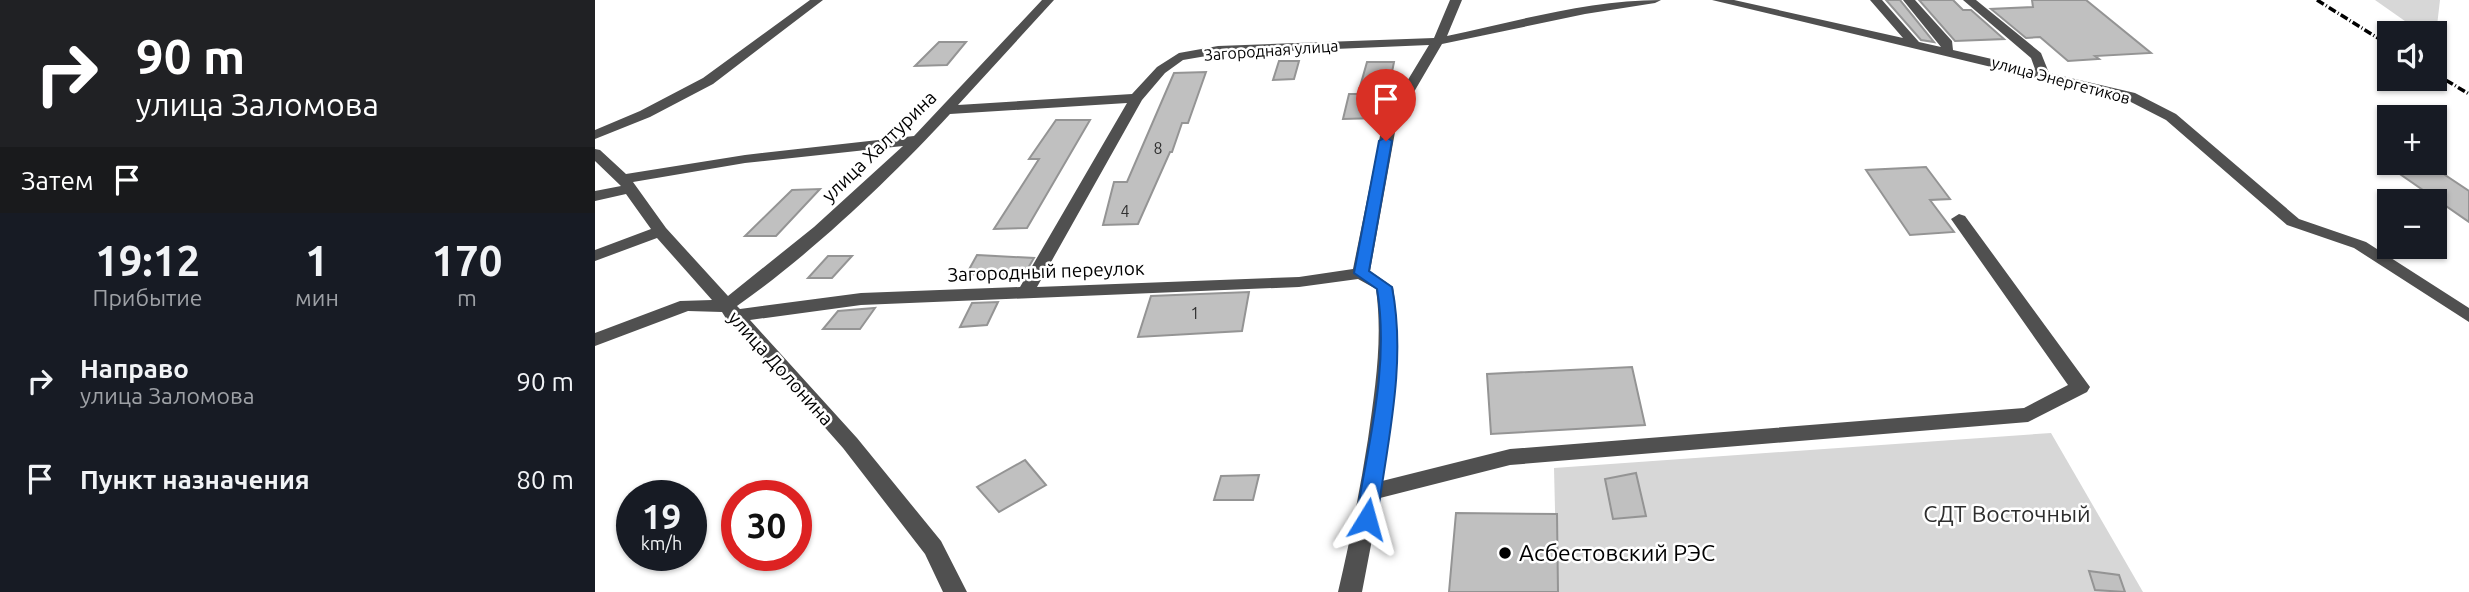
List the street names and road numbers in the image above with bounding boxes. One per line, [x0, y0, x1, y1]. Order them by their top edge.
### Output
street label: Загородная улица [1203, 36, 1339, 64]
street label: улица Энергетиков [1990, 53, 2132, 107]
street label: улица Халтурина [817, 86, 941, 206]
street label: Загородный переулок [947, 257, 1145, 285]
street label: улица Долонина [724, 306, 838, 430]

